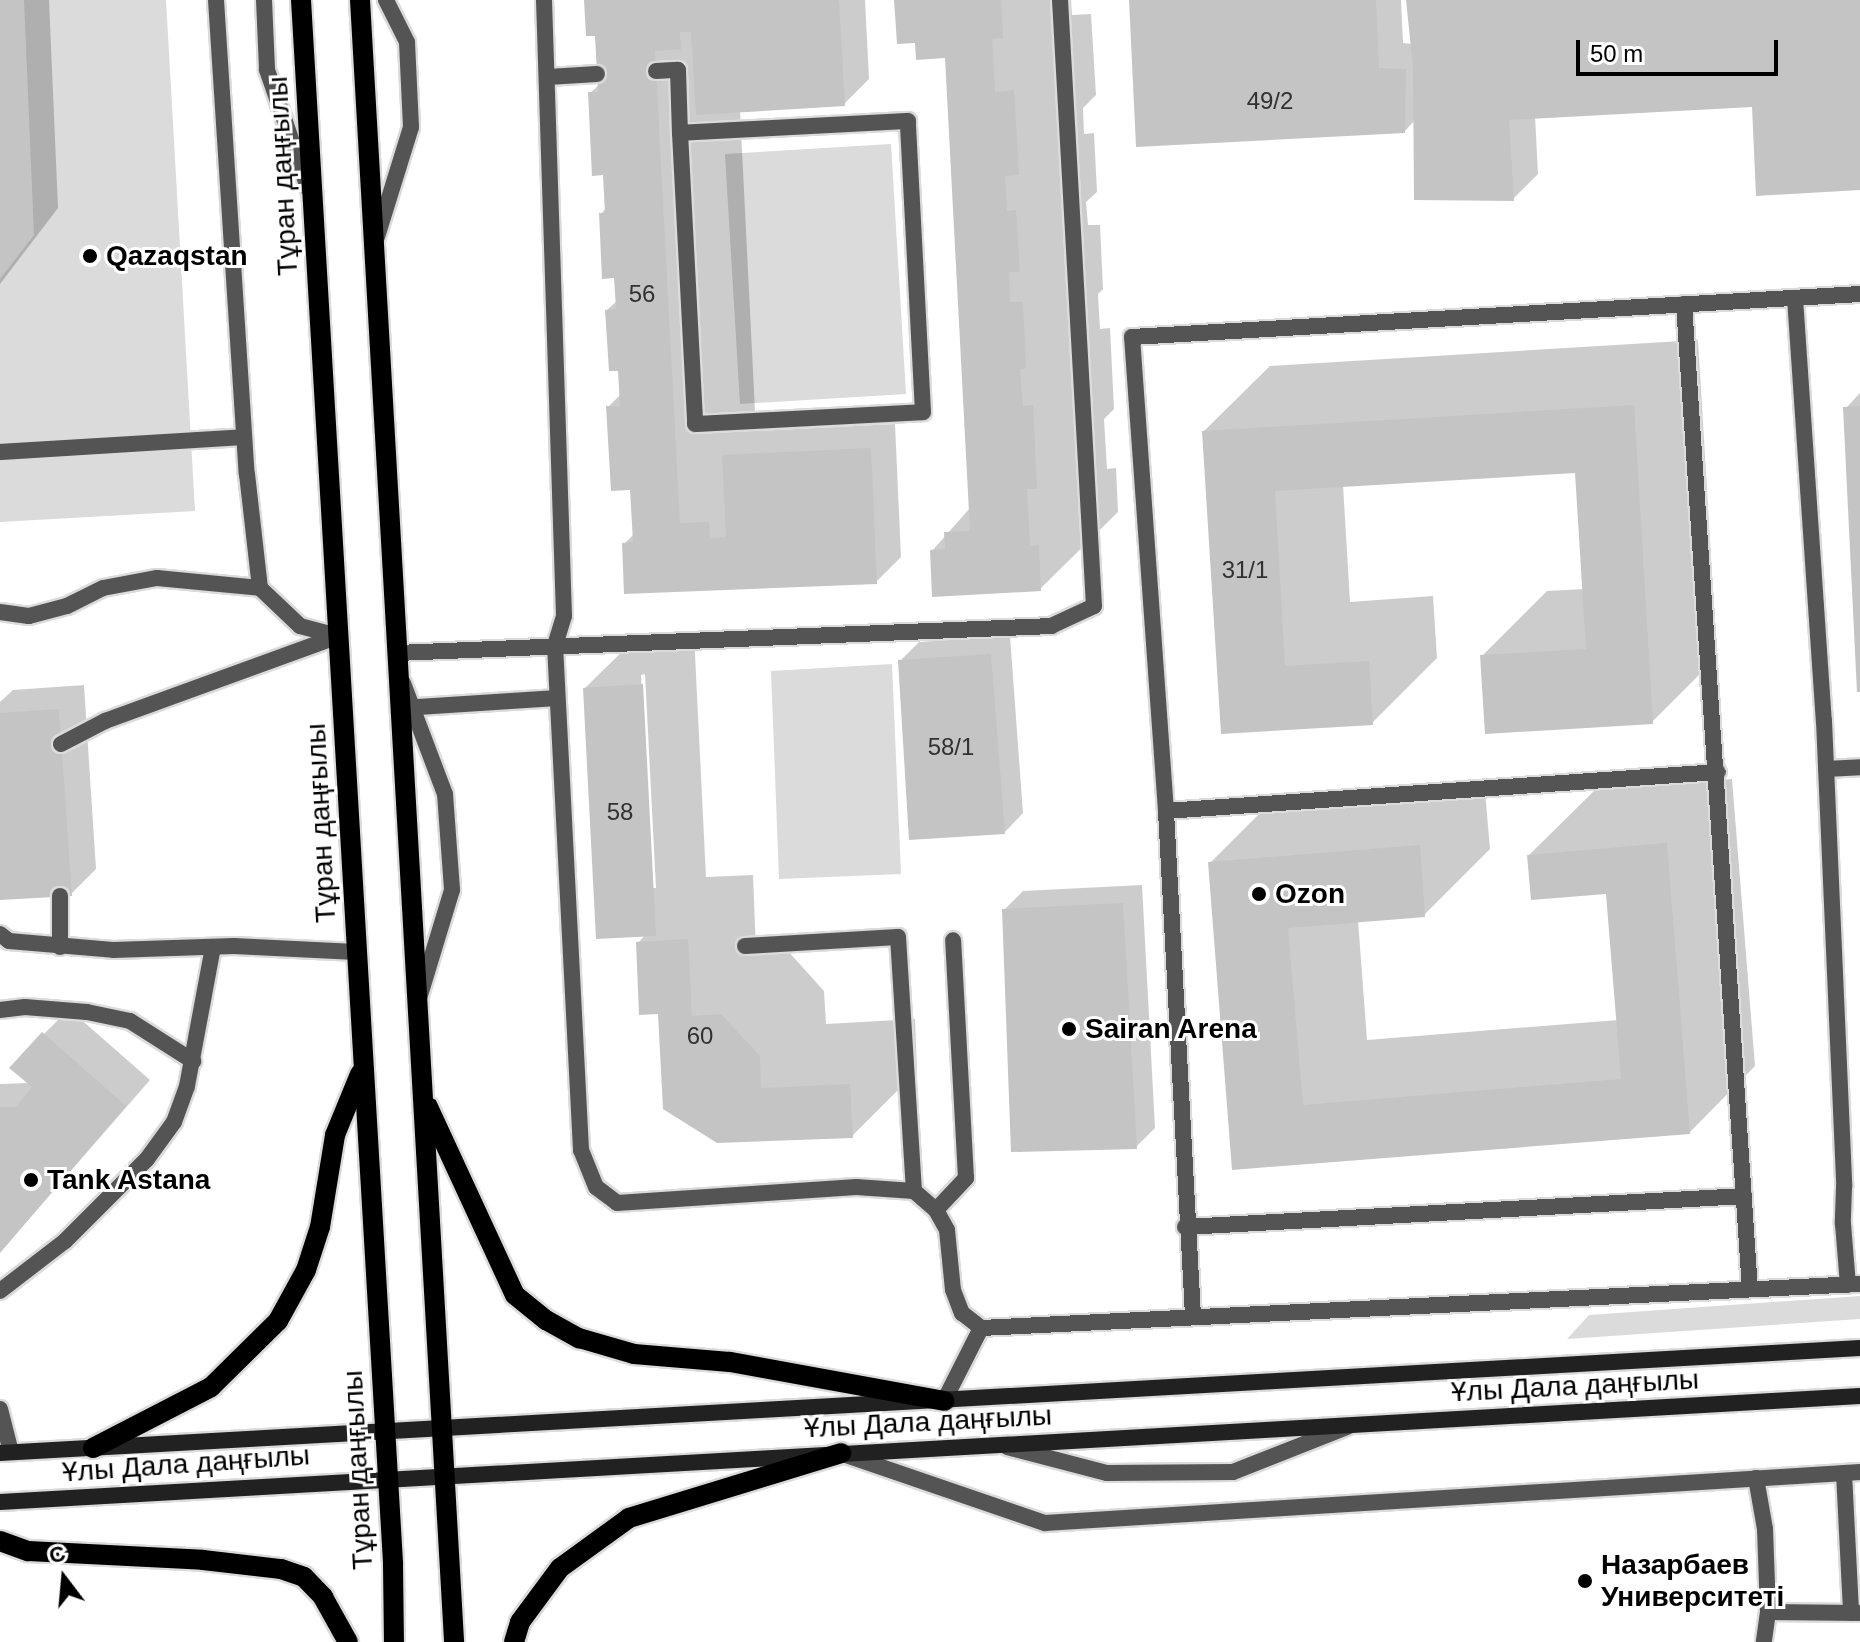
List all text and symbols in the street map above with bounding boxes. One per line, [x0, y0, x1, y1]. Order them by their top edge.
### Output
scale bar [1580, 24, 1782, 74]
text: 50 m [1590, 40, 1643, 67]
street label: Тұран даңғылы [261, 75, 305, 277]
house number: 49/2 [1247, 87, 1293, 115]
place label: Qazaqstan [106, 239, 248, 273]
marker: Qazaqstan [81, 247, 99, 265]
house number: 56 [629, 280, 655, 308]
house number: 31/1 [1222, 556, 1268, 584]
street label: Тұран даңғылы [299, 722, 343, 924]
house number: 58/1 [928, 733, 974, 761]
house number: 58 [607, 798, 633, 826]
place label: Ozon [1275, 877, 1345, 911]
marker: Ozon [1250, 885, 1268, 903]
place label: Sairan Arena [1085, 1012, 1258, 1046]
marker: Sairan Arena [1060, 1020, 1078, 1038]
house number: 60 [687, 1022, 713, 1050]
place label: Tank Astana [47, 1163, 211, 1197]
marker: Tank Astana [22, 1171, 40, 1189]
street label: Ұлы Дала даңғылы [1450, 1363, 1700, 1409]
street label: Тұран даңғылы [336, 1369, 380, 1571]
street label: Ұлы Дала даңғылы [803, 1399, 1053, 1445]
street label: Ұлы Дала даңғылы [61, 1439, 311, 1489]
north arrow [24, 1538, 104, 1618]
text: С [46, 1540, 68, 1569]
place label: Назарбаев Университеті [1601, 1548, 1784, 1614]
marker: Назарбаев Университеті [1576, 1572, 1594, 1590]

